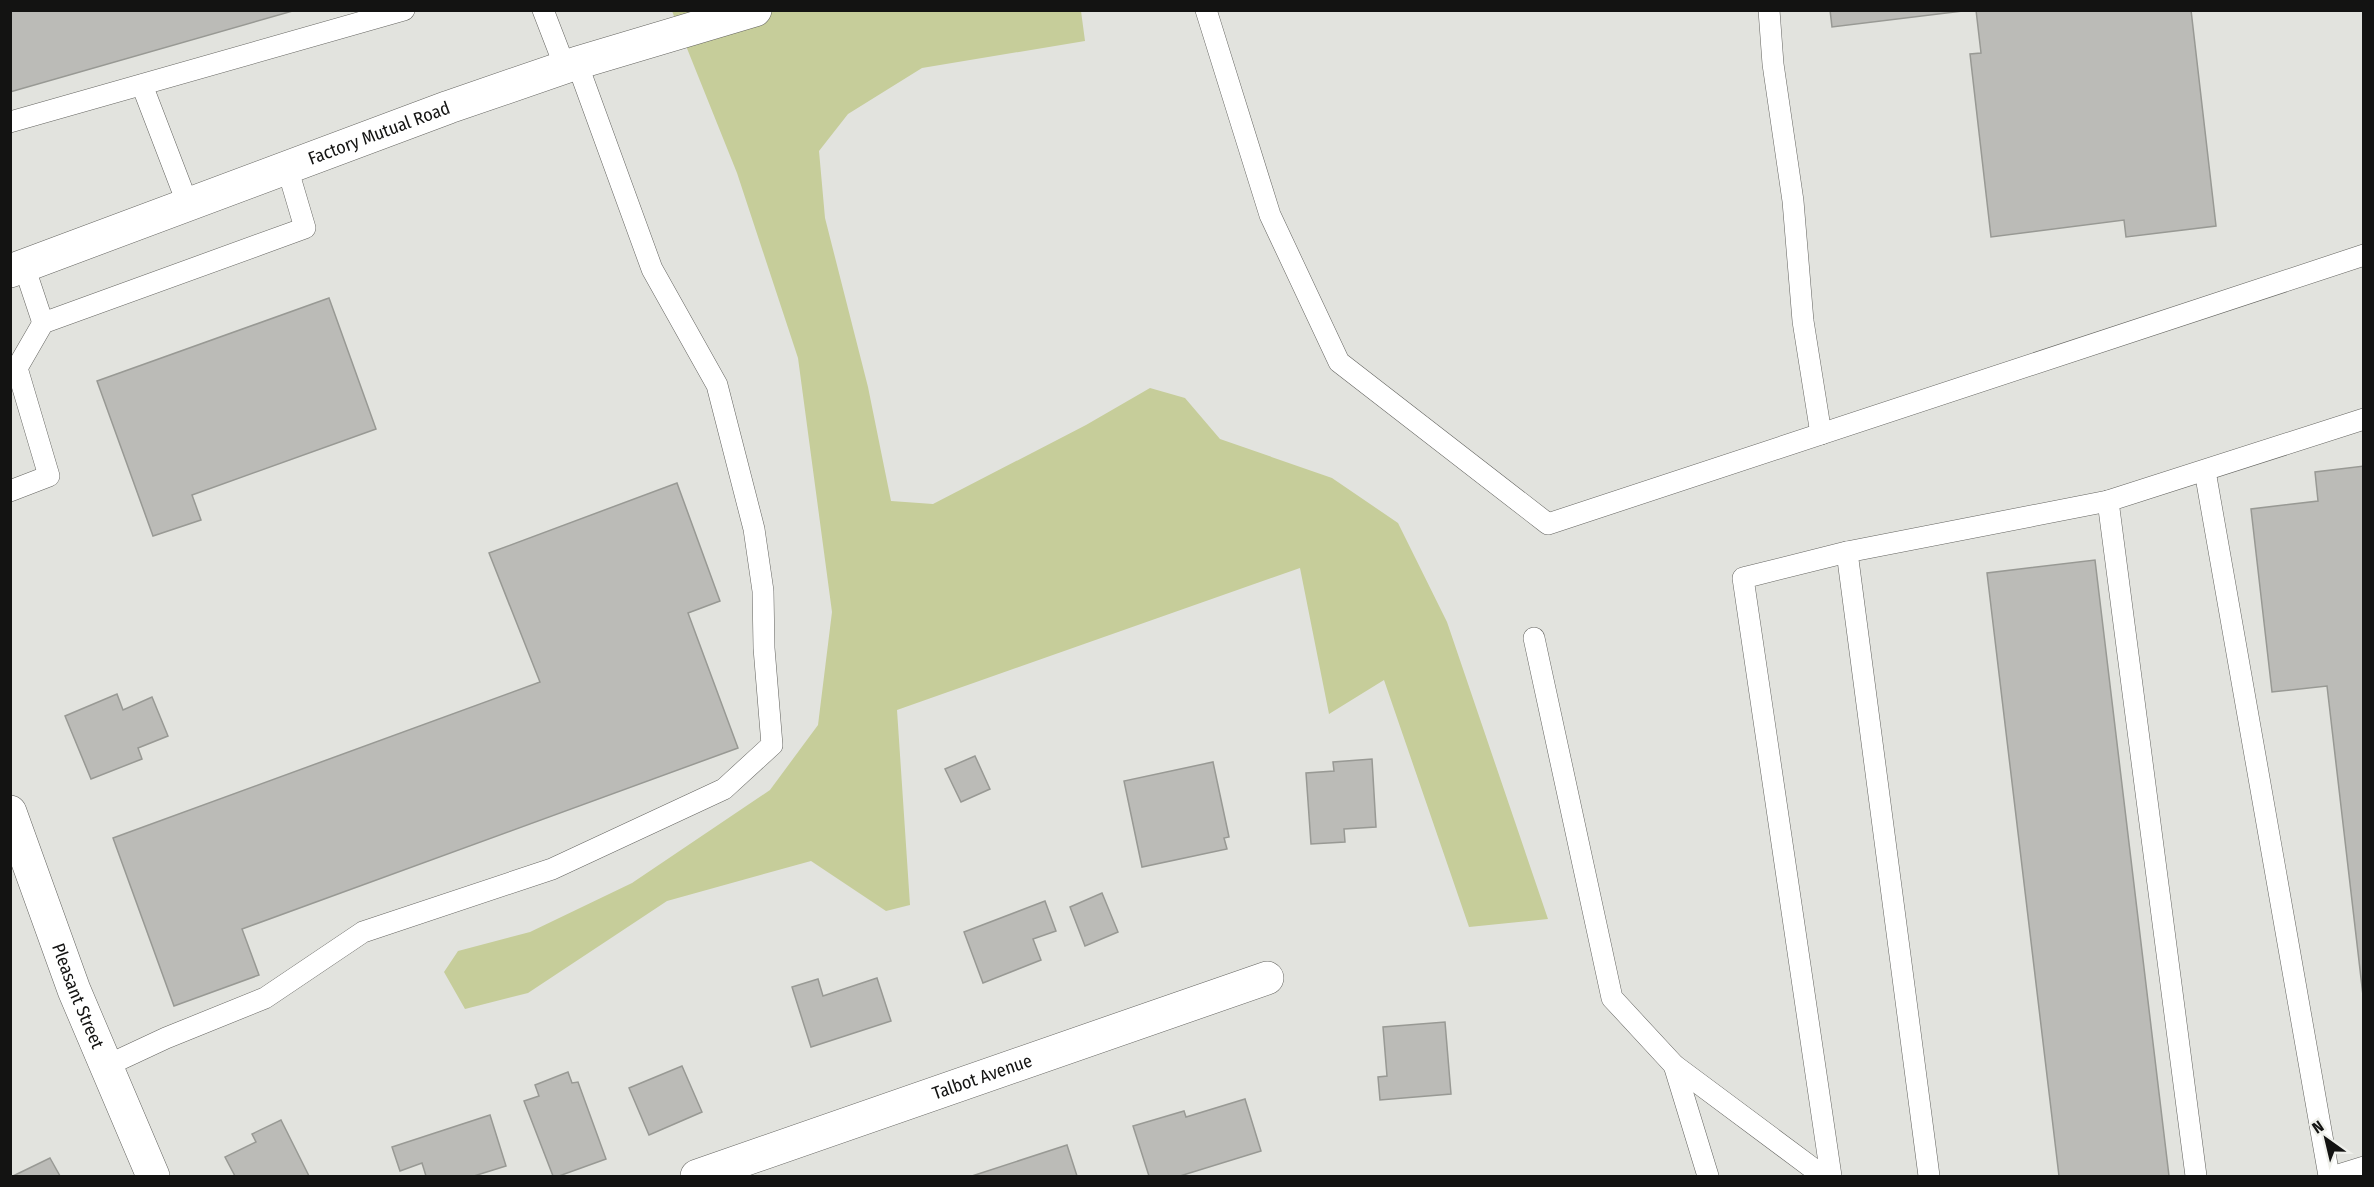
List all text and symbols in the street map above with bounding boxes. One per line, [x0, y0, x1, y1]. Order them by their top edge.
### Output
street label: Factory Mutual Road [305, 97, 453, 170]
street label: Pleasant Street [47, 940, 109, 1052]
street label: Talbot Avenue [929, 1049, 1035, 1104]
north arrow [2296, 1109, 2356, 1169]
text: N [2309, 1116, 2327, 1138]

